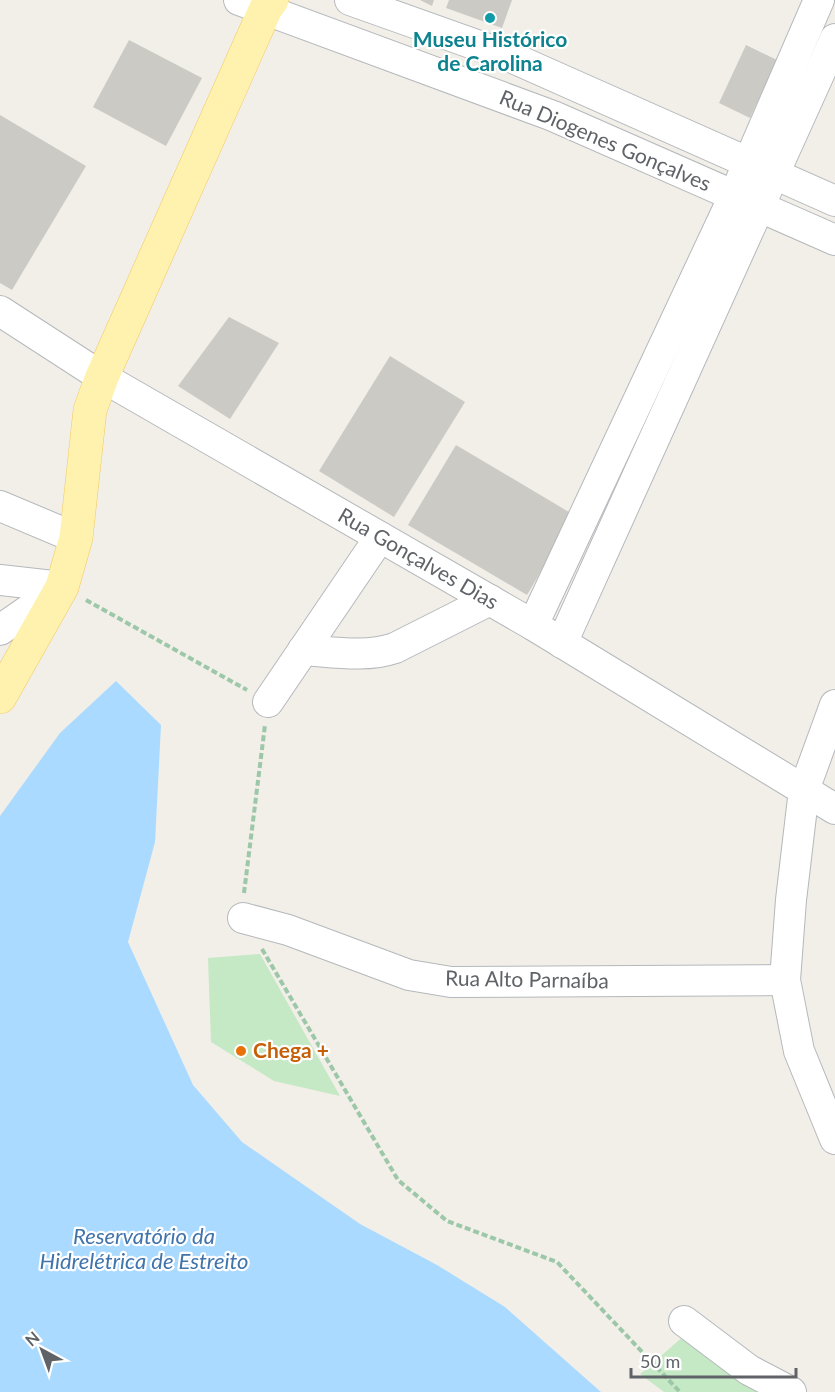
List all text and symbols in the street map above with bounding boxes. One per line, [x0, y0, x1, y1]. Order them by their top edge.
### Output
marker: Museu Histórico de Carolina [483, 11, 497, 25]
place label: Museu Histórico de Carolina [413, 26, 567, 75]
street label: Rua Diogenes Gonçalves [496, 84, 715, 195]
street label: Rua Gonçalves Dias [334, 502, 503, 614]
street label: Rua Alto Parnaíba [445, 965, 609, 992]
place label: Chega + [253, 1037, 329, 1062]
marker: Chega + [234, 1044, 248, 1058]
water label: Reservatório da Hidrelétrica de Estreito [39, 1222, 249, 1274]
north arrow [12, 1320, 72, 1380]
text: N [21, 1327, 43, 1350]
scale bar [631, 1341, 796, 1379]
text: 50 m [640, 1350, 680, 1372]

